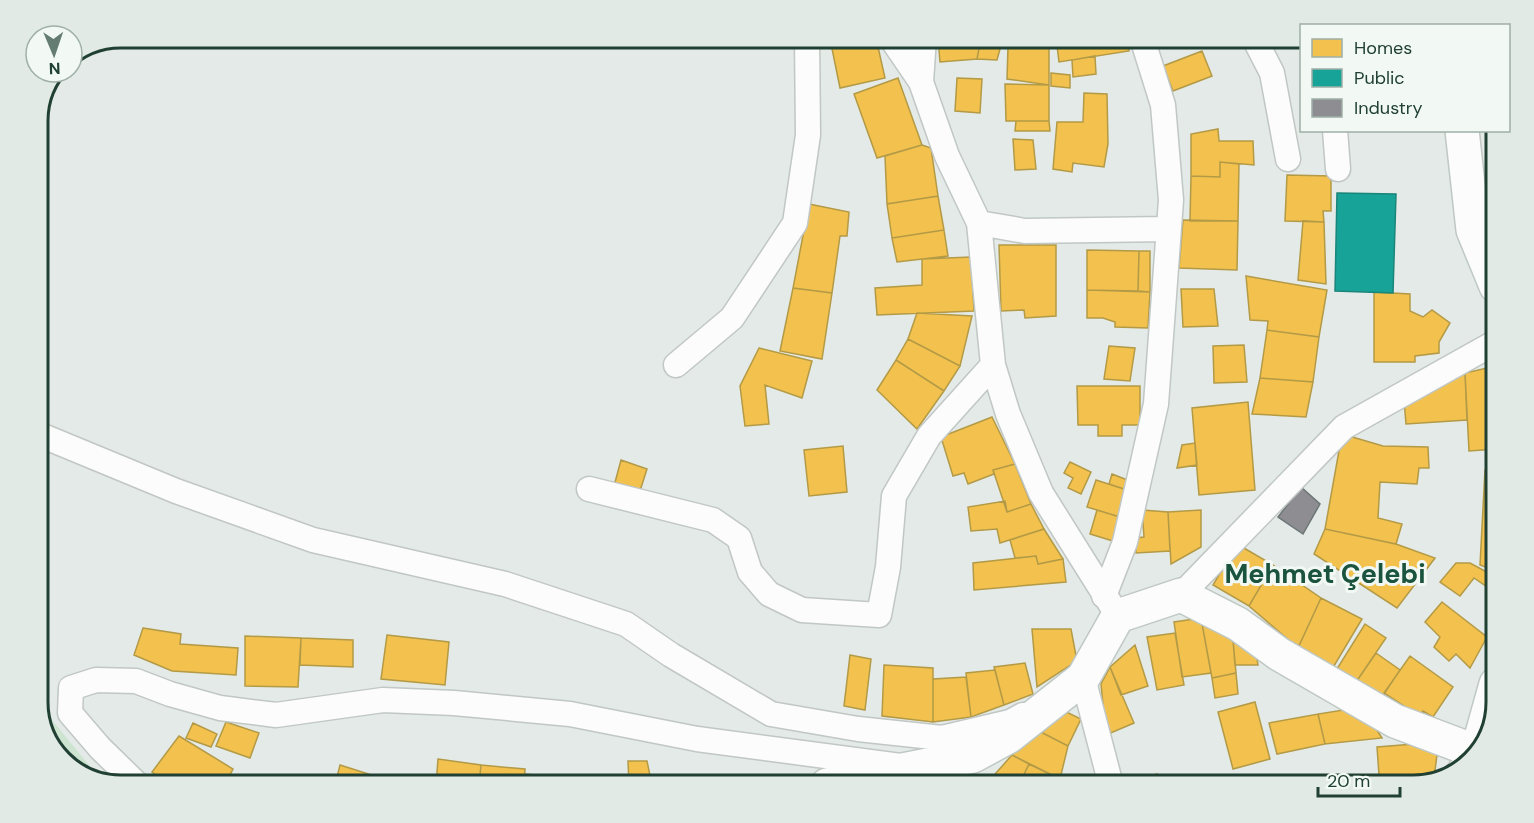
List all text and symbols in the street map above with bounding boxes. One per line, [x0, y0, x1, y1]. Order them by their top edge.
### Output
north arrow [24, 24, 84, 84]
legend [1300, 24, 1510, 132]
text: Homes [1354, 36, 1412, 60]
text: N [48, 58, 61, 79]
text: Public [1354, 66, 1405, 90]
text: Industry [1354, 96, 1423, 120]
district label: Mehmet Çelebi [1224, 556, 1426, 591]
scale bar [1318, 760, 1400, 798]
text: 20 m [1327, 769, 1370, 793]

